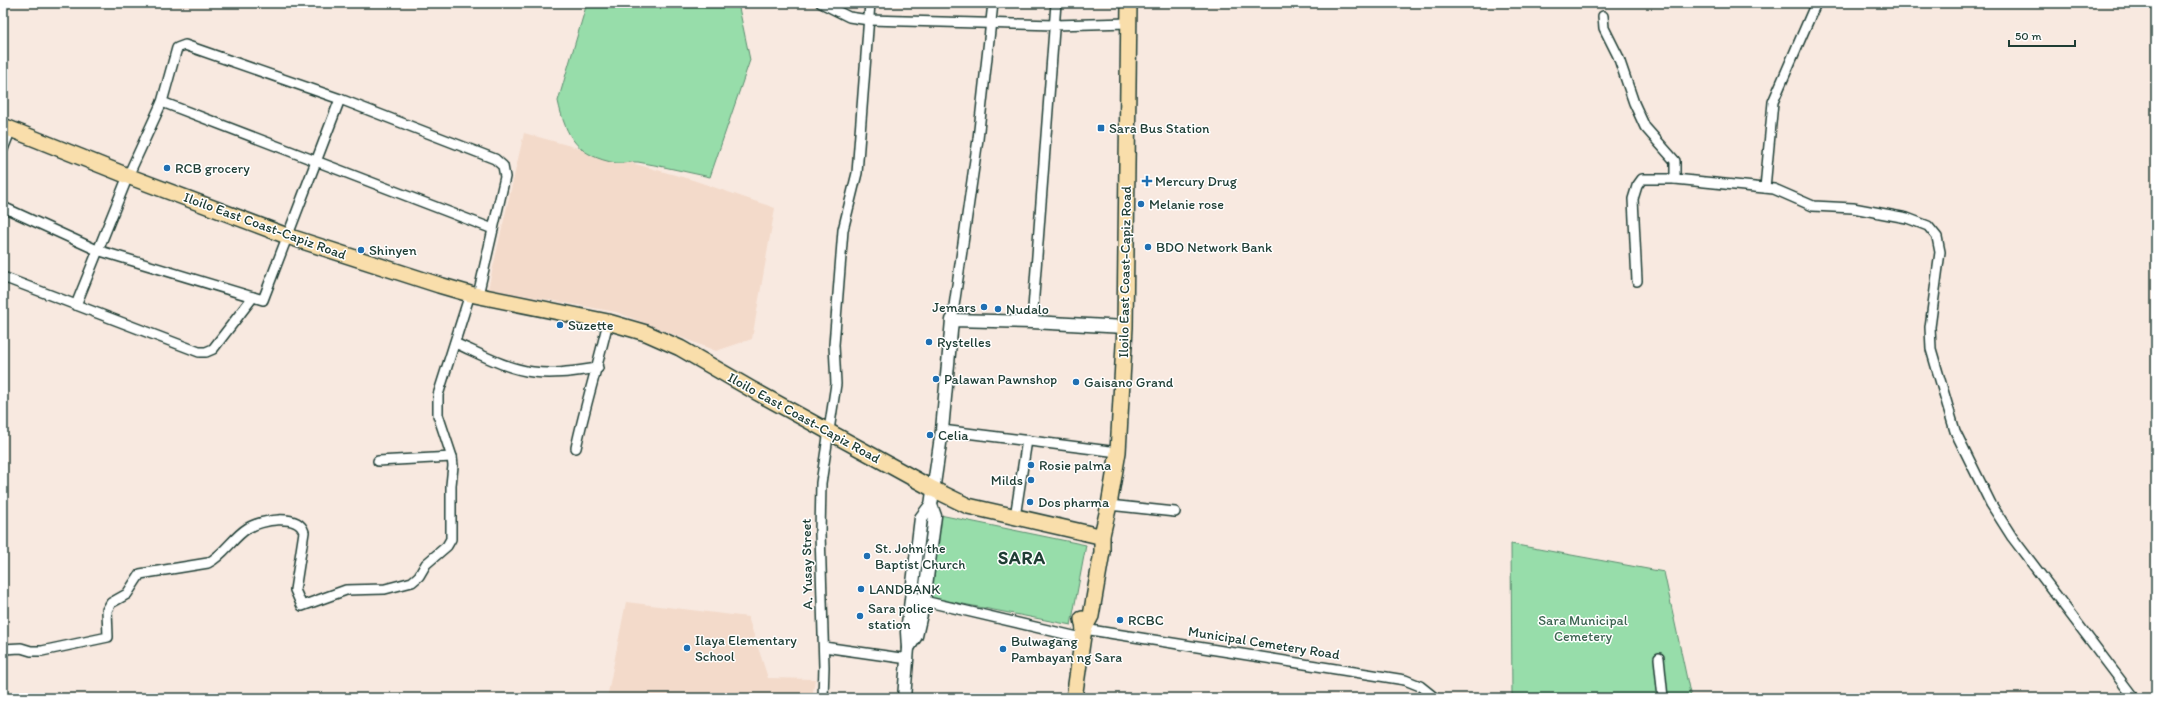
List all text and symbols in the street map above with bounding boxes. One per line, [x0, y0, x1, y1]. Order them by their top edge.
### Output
scale bar [2009, 22, 2075, 48]
text: 50 m [2015, 29, 2041, 43]
place label: Sara Bus Station [1109, 120, 1210, 137]
marker: Sara Bus Station [1096, 123, 1106, 133]
place label: RCB grocery [175, 160, 250, 177]
marker: RCB grocery [162, 163, 172, 173]
place label: Mercury Drug [1155, 173, 1238, 190]
marker: Mercury Drug [1142, 176, 1152, 186]
street label: Iloilo East Coast-Capiz Road [1115, 186, 1135, 358]
street label: Iloilo East Coast-Capiz Road [181, 189, 349, 264]
place label: Melanie rose [1149, 196, 1224, 213]
marker: Melanie rose [1136, 199, 1146, 209]
place label: BDO Network Bank [1156, 239, 1273, 256]
place label: Shinyen [369, 242, 417, 259]
marker: BDO Network Bank [1143, 242, 1153, 252]
marker: Shinyen [356, 245, 366, 255]
place label: Jemars [932, 299, 976, 316]
place label: Nudalo [1006, 301, 1049, 318]
marker: Jemars [979, 302, 989, 312]
marker: Nudalo [993, 304, 1003, 314]
place label: Suzette [568, 317, 614, 334]
marker: Suzette [555, 320, 565, 330]
place label: Rystelles [937, 334, 991, 351]
marker: Rystelles [924, 337, 934, 347]
street label: Iloilo East Coast-Capiz Road [725, 369, 884, 467]
place label: Palawan Pawnshop [944, 371, 1057, 388]
marker: Palawan Pawnshop [931, 374, 941, 384]
place label: Gaisano Grand [1084, 374, 1174, 391]
marker: Gaisano Grand [1071, 377, 1081, 387]
place label: Celia [938, 427, 969, 444]
marker: Celia [925, 430, 935, 440]
place label: Rosie palma [1039, 457, 1111, 474]
marker: Rosie palma [1026, 460, 1036, 470]
place label: Milds [991, 472, 1023, 489]
marker: Milds [1026, 475, 1036, 485]
place label: Dos pharma [1038, 494, 1110, 511]
marker: Dos pharma [1025, 497, 1035, 507]
street label: A. Yusay Street [798, 518, 816, 610]
place label: St. John the Baptist Church [875, 540, 966, 573]
district label: SARA [998, 547, 1046, 569]
marker: St. John the Baptist Church [862, 551, 872, 561]
place label: LANDBANK [869, 581, 940, 598]
marker: LANDBANK [856, 584, 866, 594]
place label: Sara police station [868, 600, 934, 633]
marker: Sara police station [855, 611, 865, 621]
place label: RCBC [1128, 612, 1164, 629]
park label: Sara Municipal Cemetery [1538, 612, 1628, 645]
marker: RCBC [1115, 615, 1125, 625]
street label: Municipal Cemetery Road [1187, 623, 1341, 663]
place label: Ilaya Elementary School [695, 632, 797, 665]
place label: Bulwagang Pambayan ng Sara [1011, 633, 1122, 666]
marker: Ilaya Elementary School [682, 643, 692, 653]
marker: Bulwagang Pambayan ng Sara [998, 644, 1008, 654]

